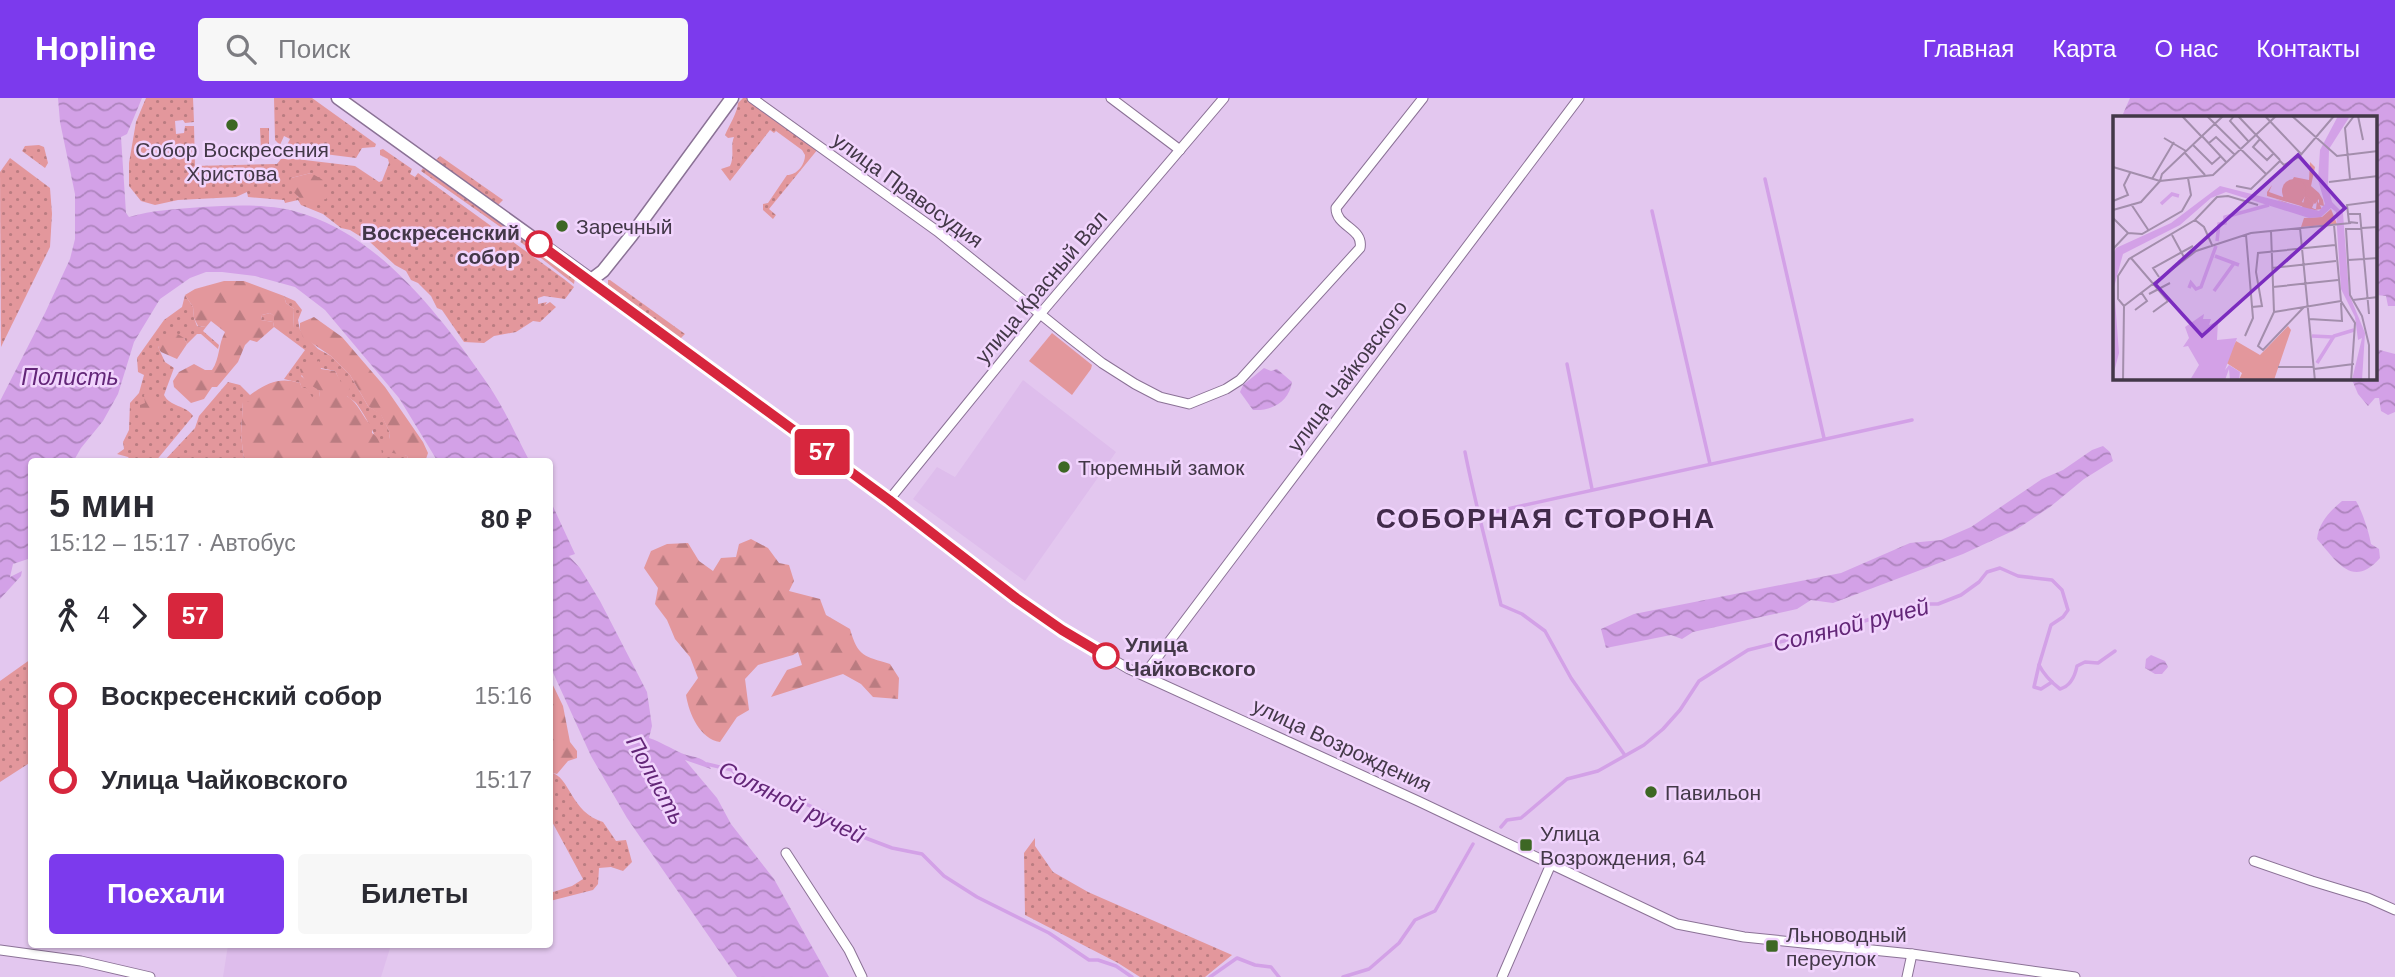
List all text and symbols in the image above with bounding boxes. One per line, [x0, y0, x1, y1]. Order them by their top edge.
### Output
search box [198, 18, 688, 81]
text: Hopline [35, 30, 156, 67]
icon: search [222, 30, 260, 68]
text: Поиск [278, 34, 350, 64]
text: Главная [1923, 35, 2014, 62]
text: Карта [2052, 35, 2116, 62]
text: О нас [2154, 35, 2218, 62]
text: Контакты [2256, 35, 2360, 62]
inset map [2113, 116, 2378, 380]
marker: Собор Воскресения Христова [224, 117, 240, 133]
street label: улица Правосудия [828, 128, 988, 252]
place label: Собор Воскресения Христова [135, 138, 329, 185]
street label: улица Красный Вал [971, 206, 1111, 368]
place label: Заречный [576, 215, 672, 238]
marker: Заречный [554, 218, 570, 234]
place label: Воскресенский собор [362, 221, 520, 268]
marker: Воскресенский собор [526, 231, 552, 257]
street label: улица Чайковского [1283, 296, 1411, 456]
water label: Полисть [21, 364, 119, 390]
line badge: 57 [790, 429, 854, 475]
text: 57 [809, 438, 835, 465]
place label: Тюремный замок [1078, 456, 1245, 479]
marker: Тюремный замок [1056, 459, 1072, 475]
text: 5 мин [49, 483, 155, 525]
district label: СОБОРНАЯ СТОРОНА [1376, 503, 1716, 534]
text: 80 ₽ [481, 504, 532, 534]
text: 15:12 – 15:17 · Автобус [49, 530, 296, 556]
water label: Соляной ручей [1770, 593, 1932, 657]
icon: walk [49, 597, 87, 635]
icon: forward [120, 597, 158, 635]
text: 4 [97, 602, 110, 628]
text: 57 [182, 602, 209, 629]
place label: Улица Чайковского [1125, 633, 1256, 680]
marker: Улица Чайковского [1093, 643, 1119, 669]
text: Воскресенский собор [101, 681, 382, 711]
text: 15:16 [474, 683, 532, 709]
street label: улица Возрождения [1249, 693, 1435, 797]
water label: Полисть [621, 731, 691, 829]
water label: Соляной ручей [714, 755, 870, 849]
text: Улица Чайковского [101, 765, 348, 795]
text: 15:17 [474, 767, 532, 793]
place label: Павильон [1665, 781, 1761, 804]
marker: Павильон [1643, 784, 1659, 800]
place label: Улица Возрождения, 64 [1540, 822, 1706, 869]
marker: Улица Возрождения, 64 [1518, 837, 1534, 853]
button: Поехали [49, 854, 284, 934]
button: Билеты [298, 854, 532, 934]
place label: Льноводный переулок [1786, 923, 1907, 970]
marker: Льноводный переулок [1764, 938, 1780, 954]

